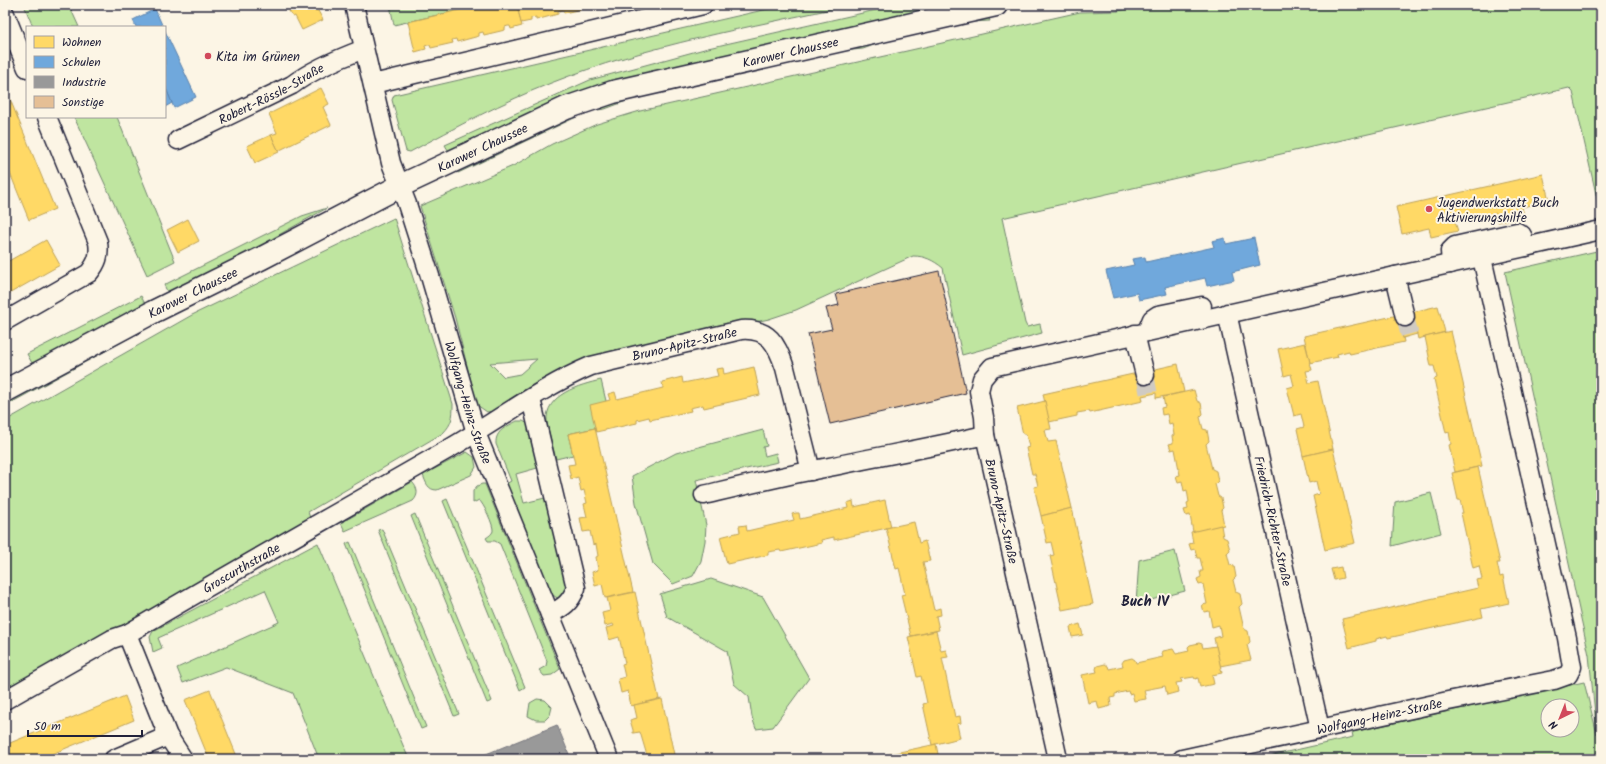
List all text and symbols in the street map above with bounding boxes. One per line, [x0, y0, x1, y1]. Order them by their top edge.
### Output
legend [26, 26, 166, 118]
street label: Karower Chaussee [741, 32, 841, 74]
text: Wohnen [62, 33, 101, 52]
place label: Kita im Grünen [216, 47, 300, 68]
marker: Kita im Grünen [203, 51, 213, 61]
text: Schulen [62, 53, 101, 72]
street label: Robert-Rössle-Straße [215, 58, 328, 131]
text: Industrie [62, 73, 106, 92]
text: Sonstige [62, 93, 105, 112]
street label: Karower Chaussee [434, 118, 532, 179]
place label: Jugendwerkstatt Buch Aktivierungshilfe [1437, 193, 1559, 229]
marker: Jugendwerkstatt Buch Aktivierungshilfe [1424, 204, 1434, 214]
street label: Karower Chaussee [145, 262, 242, 325]
street label: Bruno-Apitz-Straße [630, 322, 740, 368]
street label: Wolfgang-Heinz-Straße [438, 339, 497, 468]
street label: Friedrich-Richter-Straße [1247, 454, 1297, 589]
street label: Bruno-Apitz-Straße [978, 457, 1023, 566]
street label: Groscurthstraße [199, 538, 285, 600]
district label: Buch IV [1121, 591, 1170, 613]
street label: Wolfgang-Heinz-Straße [1315, 694, 1444, 741]
north arrow [1540, 698, 1580, 738]
scale bar [28, 712, 142, 738]
text: N [1545, 716, 1563, 734]
text: 50 m [34, 717, 61, 736]

